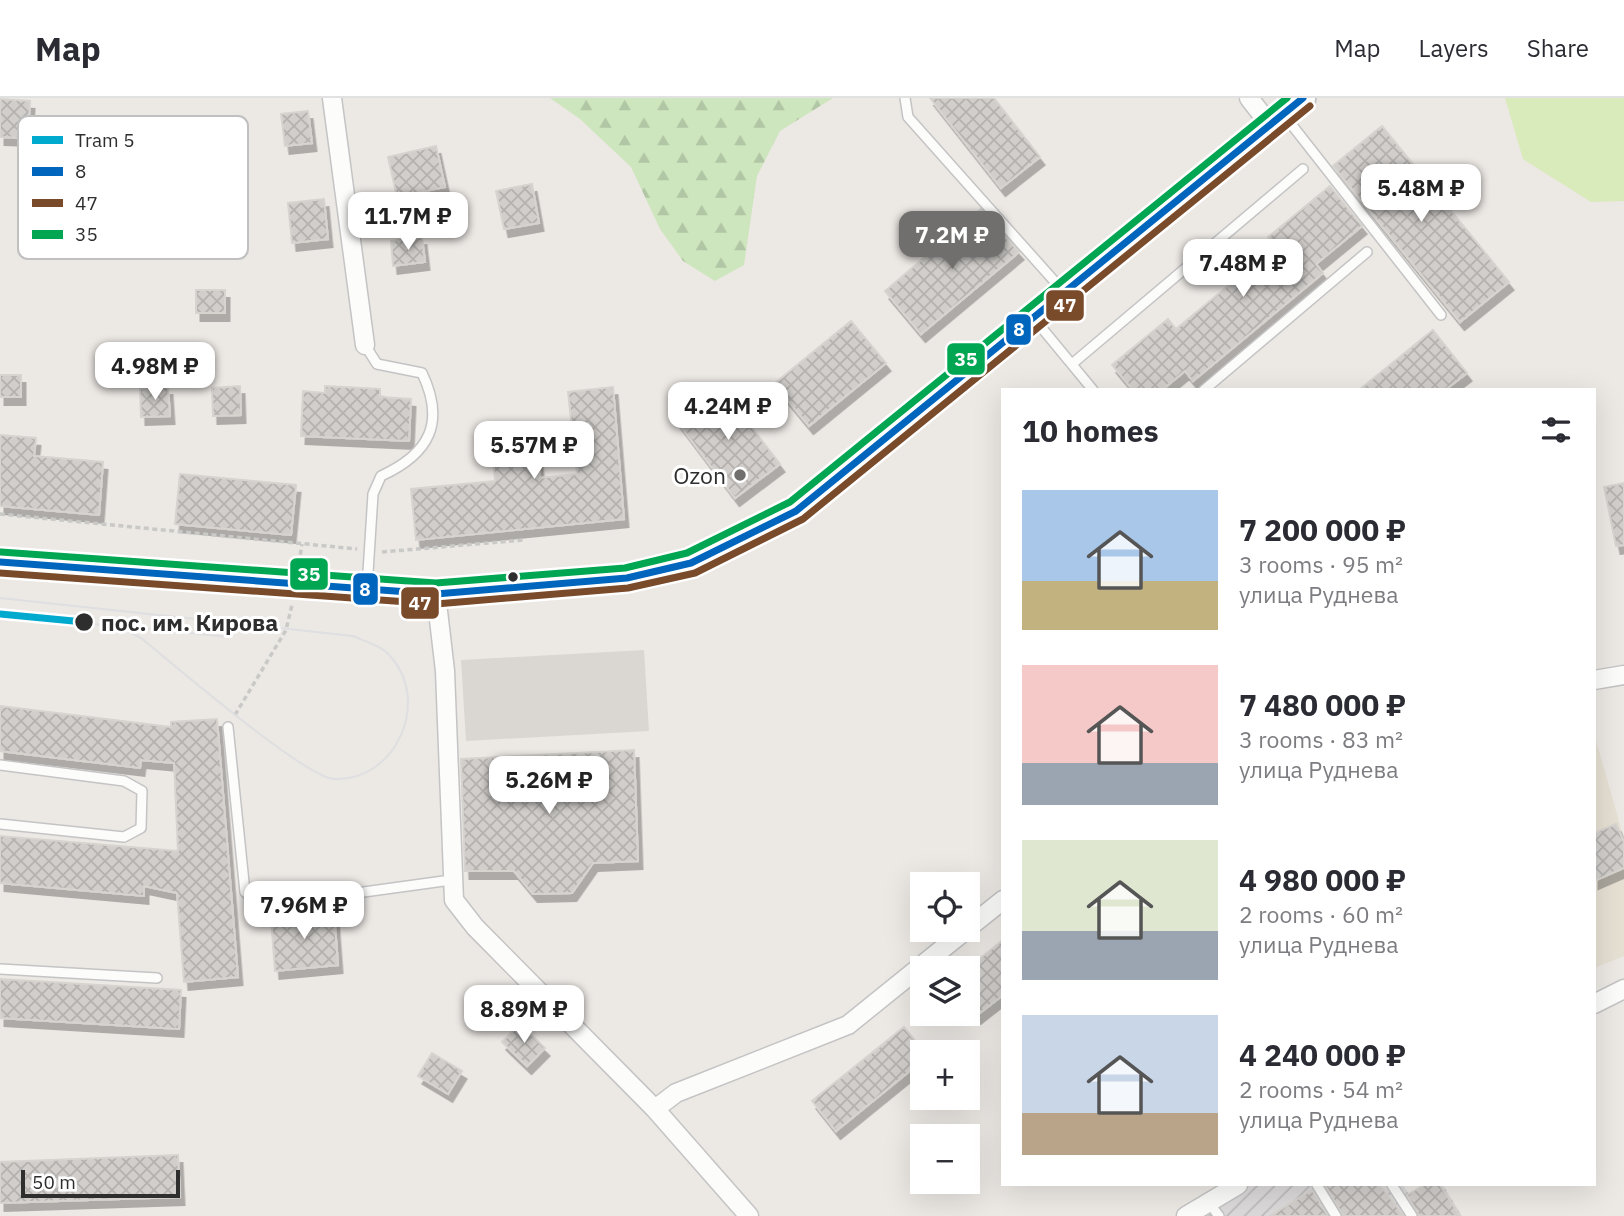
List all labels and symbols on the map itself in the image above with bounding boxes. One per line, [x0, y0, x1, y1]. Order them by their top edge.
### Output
legend [18, 116, 248, 259]
text: Tram 5 [75, 128, 135, 152]
text: 8 [75, 159, 86, 183]
pin: 5.48M ₽ [1356, 164, 1486, 224]
text: 47 [75, 191, 98, 215]
pin: 11.7M ₽ [343, 192, 473, 252]
pin: 7.2M ₽ [895, 212, 1009, 271]
text: 35 [75, 222, 98, 246]
pin: 7.48M ₽ [1178, 240, 1308, 299]
line badge: 47 [1045, 289, 1085, 322]
text: 47 [1054, 293, 1076, 317]
line badge: 8 [1005, 313, 1032, 346]
text: 8 [1013, 317, 1025, 341]
pin: 4.98M ₽ [90, 342, 220, 402]
line badge: 35 [946, 342, 986, 376]
text: 35 [955, 347, 977, 371]
pin: 4.24M ₽ [663, 382, 793, 442]
pin: 5.57M ₽ [469, 422, 599, 481]
place label: Ozon [673, 460, 726, 490]
marker: Ozon [732, 467, 748, 483]
line badge: 35 [289, 557, 329, 591]
text: 35 [298, 562, 320, 586]
unlabelled marker [506, 570, 520, 584]
line badge: 8 [352, 572, 379, 606]
text: 8 [359, 577, 371, 601]
line badge: 47 [400, 586, 440, 620]
text: 47 [409, 591, 431, 615]
place label: пос. им. Кирова [101, 607, 278, 637]
marker: пос. им. Кирова [73, 611, 95, 633]
pin: 5.26M ₽ [484, 756, 614, 816]
pin: 7.96M ₽ [239, 882, 369, 941]
pin: 8.89M ₽ [459, 986, 589, 1045]
scale bar [21, 1167, 180, 1199]

